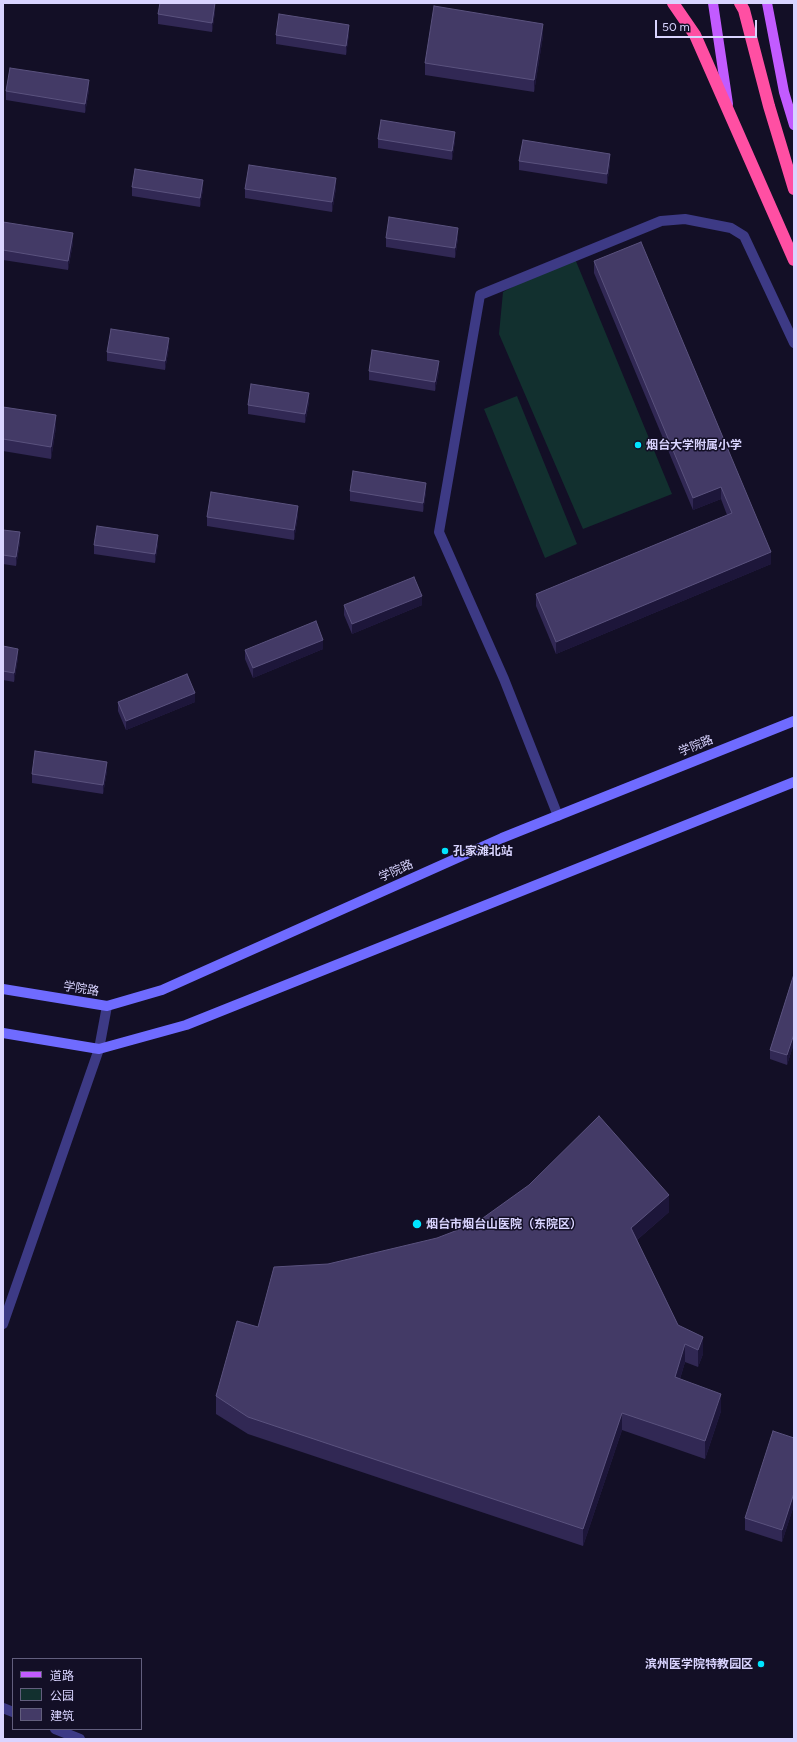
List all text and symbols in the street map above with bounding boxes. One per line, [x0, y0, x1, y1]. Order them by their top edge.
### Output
scale bar [657, 12, 759, 38]
text: 50 m [662, 20, 690, 34]
place label: 烟台大学附属小学 [646, 438, 742, 452]
marker: 烟台大学附属小学 [633, 440, 643, 450]
street label: 学院路 [677, 733, 715, 759]
place label: 孔家滩北站 [453, 844, 513, 858]
marker: 孔家滩北站 [440, 846, 450, 856]
street label: 学院路 [377, 857, 415, 885]
street label: 学院路 [62, 979, 100, 999]
place label: 烟台市烟台山医院（东院区） [426, 1217, 582, 1231]
marker: 烟台市烟台山医院（东院区） [411, 1218, 423, 1230]
place label: 滨州医学院特教园区 [645, 1657, 753, 1671]
legend [12, 1658, 142, 1730]
marker: 滨州医学院特教园区 [756, 1659, 766, 1669]
text: 道路 [50, 1669, 74, 1683]
text: 公园 [50, 1689, 74, 1703]
text: 建筑 [50, 1709, 74, 1723]

